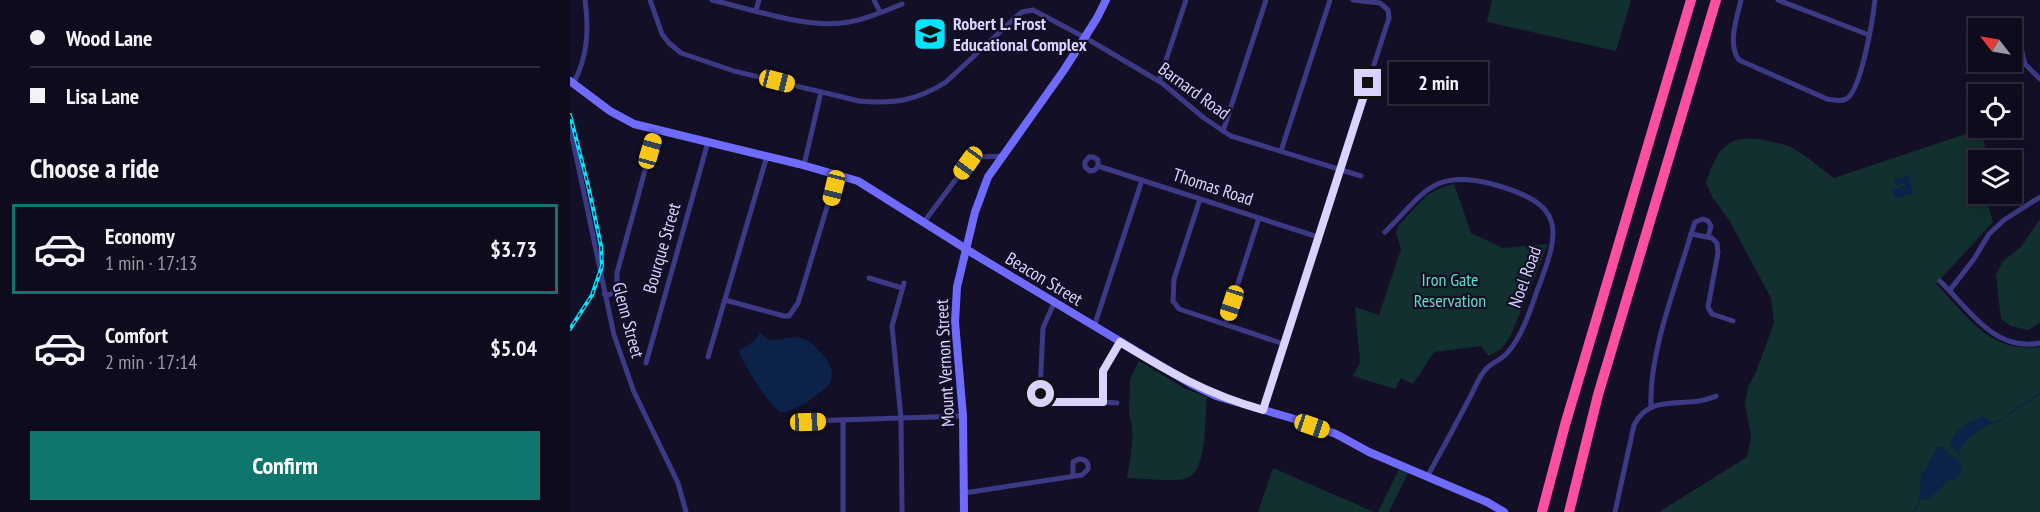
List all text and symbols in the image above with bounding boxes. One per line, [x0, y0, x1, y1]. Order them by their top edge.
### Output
place label: Robert L. Frost Educational Complex [953, 12, 1087, 56]
school or university icon: Robert L. Frost Educational Complex [912, 16, 948, 52]
north arrow [1968, 18, 2022, 72]
map controls [1968, 18, 2022, 204]
text: Wood Lane [66, 24, 152, 52]
street label: Barnard Road [1154, 57, 1235, 124]
callout: 2 min [1389, 62, 1488, 104]
car [757, 68, 797, 94]
route end [1354, 69, 1381, 96]
text: 2 min [1418, 70, 1459, 96]
text: Lisa Lane [66, 82, 139, 110]
button: locate [1968, 84, 2022, 138]
car [636, 131, 664, 171]
car [950, 143, 986, 183]
button: layers [1968, 150, 2022, 204]
text: Choose a ride [30, 151, 159, 185]
street label: Thomas Road [1170, 163, 1256, 210]
car [821, 168, 847, 208]
street label: Bourque Street [638, 200, 685, 296]
icon: car [33, 222, 87, 276]
text: Economy [105, 222, 175, 250]
text: $3.73 [490, 235, 537, 263]
street label: Noel Road [1503, 243, 1546, 311]
street label: Beacon Street [1001, 247, 1087, 311]
text: 1 min · 17:13 [105, 250, 197, 276]
park label: Iron Gate Reservation [1414, 268, 1486, 312]
street label: Glenn Street [607, 280, 650, 360]
car [1218, 283, 1246, 323]
street label: Mount Vernon Street [930, 299, 959, 427]
icon: car [33, 321, 87, 375]
text: Comfort [105, 321, 168, 349]
text: $5.04 [490, 334, 537, 362]
text: 2 min · 17:14 [105, 349, 197, 375]
route start [1027, 380, 1054, 407]
car [790, 412, 826, 432]
car [1292, 412, 1332, 440]
button: Confirm [30, 431, 540, 500]

